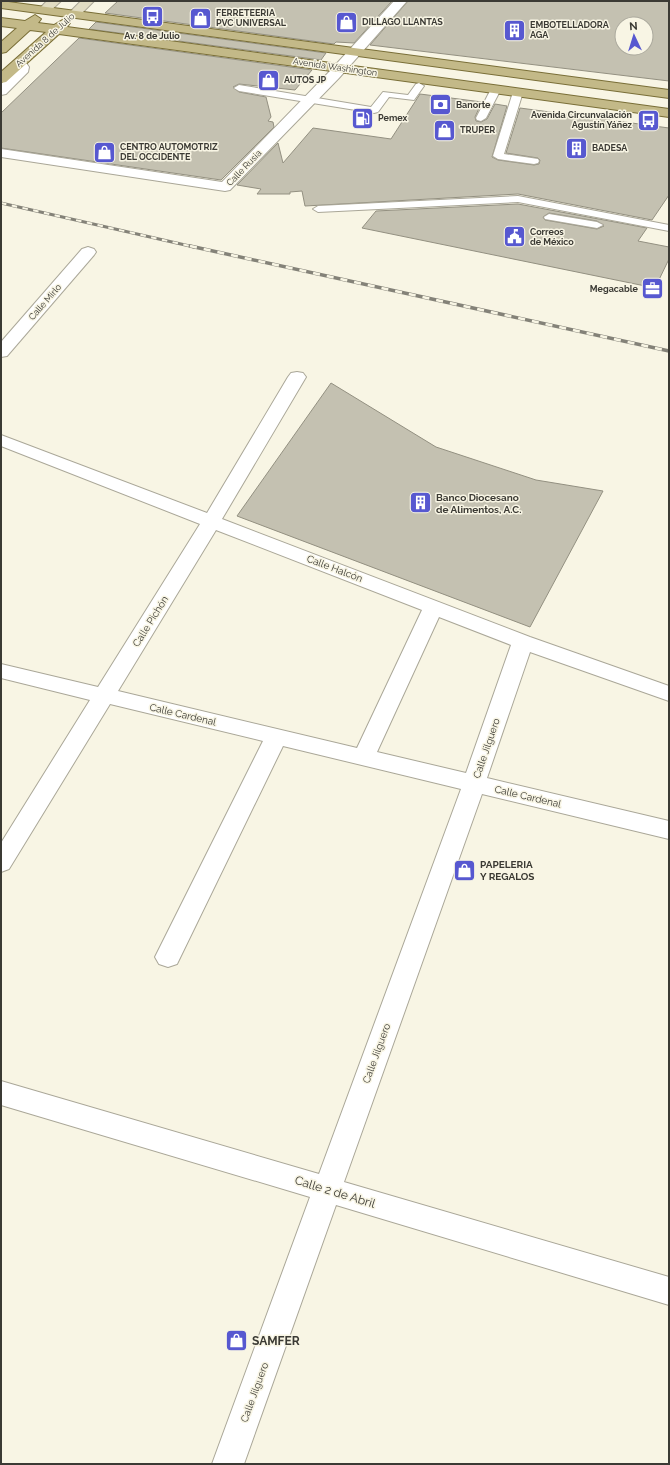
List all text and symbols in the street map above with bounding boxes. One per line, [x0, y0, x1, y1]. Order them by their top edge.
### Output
bus stop icon: Av. 8 de Julio [139, 4, 165, 30]
shop icon: FERRETEERIA PVC UNIVERSAL [188, 5, 214, 31]
place label: FERRETEERIA PVC UNIVERSAL [216, 8, 287, 28]
shop icon: DILLAGO LLANTAS [334, 9, 360, 35]
street label: Avenida 8 de Julio [14, 11, 76, 69]
north arrow [614, 16, 654, 56]
place label: DILLAGO LLANTAS [362, 17, 443, 27]
building icon: EMBOTELLADORA AGA [501, 17, 527, 43]
place label: EMBOTELLADORA AGA [530, 20, 610, 40]
text: N [629, 20, 638, 33]
place label: Av. 8 de Julio [124, 31, 180, 41]
street label: Avenida Washington [292, 56, 378, 78]
shop icon: AUTOS JP [256, 67, 282, 93]
place label: AUTOS JP [284, 75, 327, 85]
bank icon: Banorte [428, 92, 454, 118]
place label: Banorte [456, 100, 491, 110]
fuel station icon: Pemex [350, 105, 376, 131]
bus stop icon: Avenida Circunvalación Agustín Yáñez [635, 107, 661, 133]
place label: Avenida Circunvalación Agustín Yáñez [531, 110, 633, 130]
place label: Pemex [378, 113, 407, 123]
shop icon: TRUPER [432, 117, 458, 143]
place label: TRUPER [460, 125, 495, 135]
building icon: BADESA [563, 135, 589, 161]
shop icon: CENTRO AUTOMOTRIZ DEL OCCIDENTE [91, 139, 117, 165]
place label: CENTRO AUTOMOTRIZ DEL OCCIDENTE [120, 142, 218, 162]
place label: BADESA [592, 143, 628, 153]
street label: Calle Rusia [224, 148, 264, 188]
public building icon: Correos de México [501, 224, 527, 250]
place label: Correos de México [530, 227, 574, 247]
office icon: Megacable [640, 276, 666, 302]
street label: Calle Mirlo [27, 282, 63, 322]
place label: Megacable [590, 284, 639, 294]
building icon: Banco Diocesano de Alimentos, A.C. [408, 490, 434, 516]
place label: Banco Diocesano de Alimentos, A.C. [436, 492, 521, 515]
street label: Calle Halcón [305, 553, 364, 584]
street label: Calle Pichón [130, 594, 170, 649]
street label: Calle Cardenal [149, 701, 217, 728]
street label: Calle Jilguero [471, 717, 502, 780]
street label: Calle Cardenal [494, 783, 562, 810]
shop icon: PAPELERIA Y REGALOS [452, 857, 478, 883]
place label: PAPELERIA Y REGALOS [480, 859, 534, 882]
street label: Calle Jilguero [361, 1022, 392, 1085]
street label: Calle 2 de Abril [293, 1173, 378, 1211]
shop icon: SAMFER [223, 1328, 249, 1354]
place label: SAMFER [252, 1334, 300, 1348]
street label: Calle Jilguero [239, 1361, 270, 1424]

